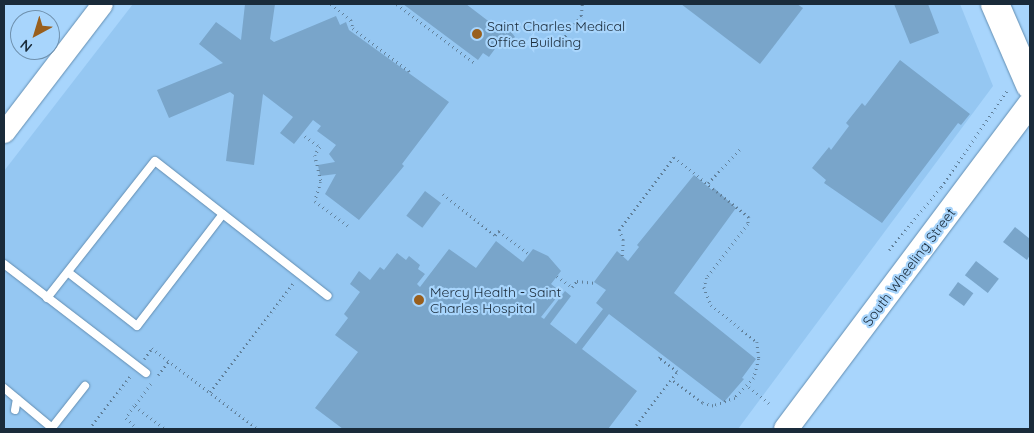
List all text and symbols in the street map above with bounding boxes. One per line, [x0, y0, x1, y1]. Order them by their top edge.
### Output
north arrow [10, 10, 60, 60]
place label: Saint Charles Medical Office Building [487, 18, 625, 50]
marker: Saint Charles Medical Office Building [471, 28, 483, 40]
text: N [17, 36, 36, 56]
street label: South Wheeling Street [859, 205, 959, 329]
place label: Mercy Health - Saint Charles Hospital [430, 284, 561, 316]
marker: Mercy Health - Saint Charles Hospital [412, 293, 426, 307]

